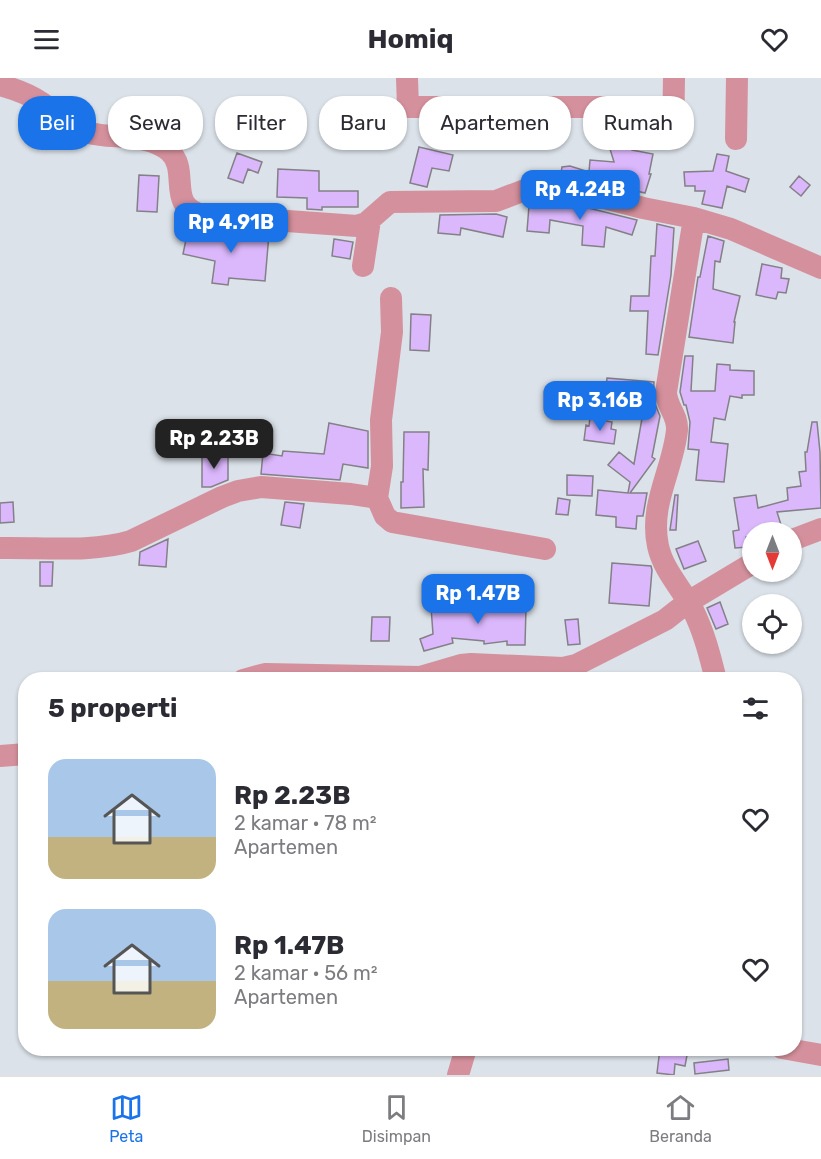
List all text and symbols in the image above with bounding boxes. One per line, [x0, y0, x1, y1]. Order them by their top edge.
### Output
icon: menu [30, 23, 63, 56]
text: Homiq [367, 23, 454, 55]
icon: heart [758, 23, 791, 56]
chip: Beli [18, 96, 96, 150]
chip: Sewa [108, 96, 203, 150]
chip: Filter [215, 96, 307, 150]
chip: Baru [319, 96, 407, 150]
chip: Apartemen [419, 96, 571, 150]
chip: Rumah [583, 96, 694, 150]
pin: Rp 4.24B [518, 170, 642, 221]
text: Rp 4.24B [535, 177, 625, 201]
pin: Rp 4.91B [169, 203, 293, 254]
text: Rp 4.91B [188, 210, 274, 234]
pin: Rp 3.16B [538, 381, 662, 432]
text: Rp 3.16B [557, 388, 643, 412]
pin: Rp 2.23B [152, 419, 276, 470]
text: Rp 2.23B [169, 426, 259, 450]
north arrow [742, 522, 802, 582]
map controls [742, 522, 802, 654]
pin: Rp 1.47B [416, 574, 540, 625]
text: Rp 1.47B [436, 581, 520, 605]
button: locate [742, 594, 802, 654]
icon: filters [739, 692, 772, 725]
text: 5 properti [48, 693, 178, 724]
text: Rp 2.23B [234, 780, 351, 811]
icon: home [96, 783, 168, 855]
icon: heart [739, 803, 772, 836]
text: 2 kamar · 78 m² [234, 811, 377, 835]
text: Apartemen [234, 835, 338, 859]
text: Rp 1.47B [234, 930, 344, 961]
icon: home [96, 933, 168, 1005]
icon: heart [739, 953, 772, 986]
text: 2 kamar · 56 m² [234, 961, 378, 985]
text: Apartemen [234, 985, 338, 1009]
tab: Peta [109, 1091, 143, 1146]
tab: Disimpan [362, 1091, 431, 1146]
tab: Beranda [649, 1091, 712, 1146]

